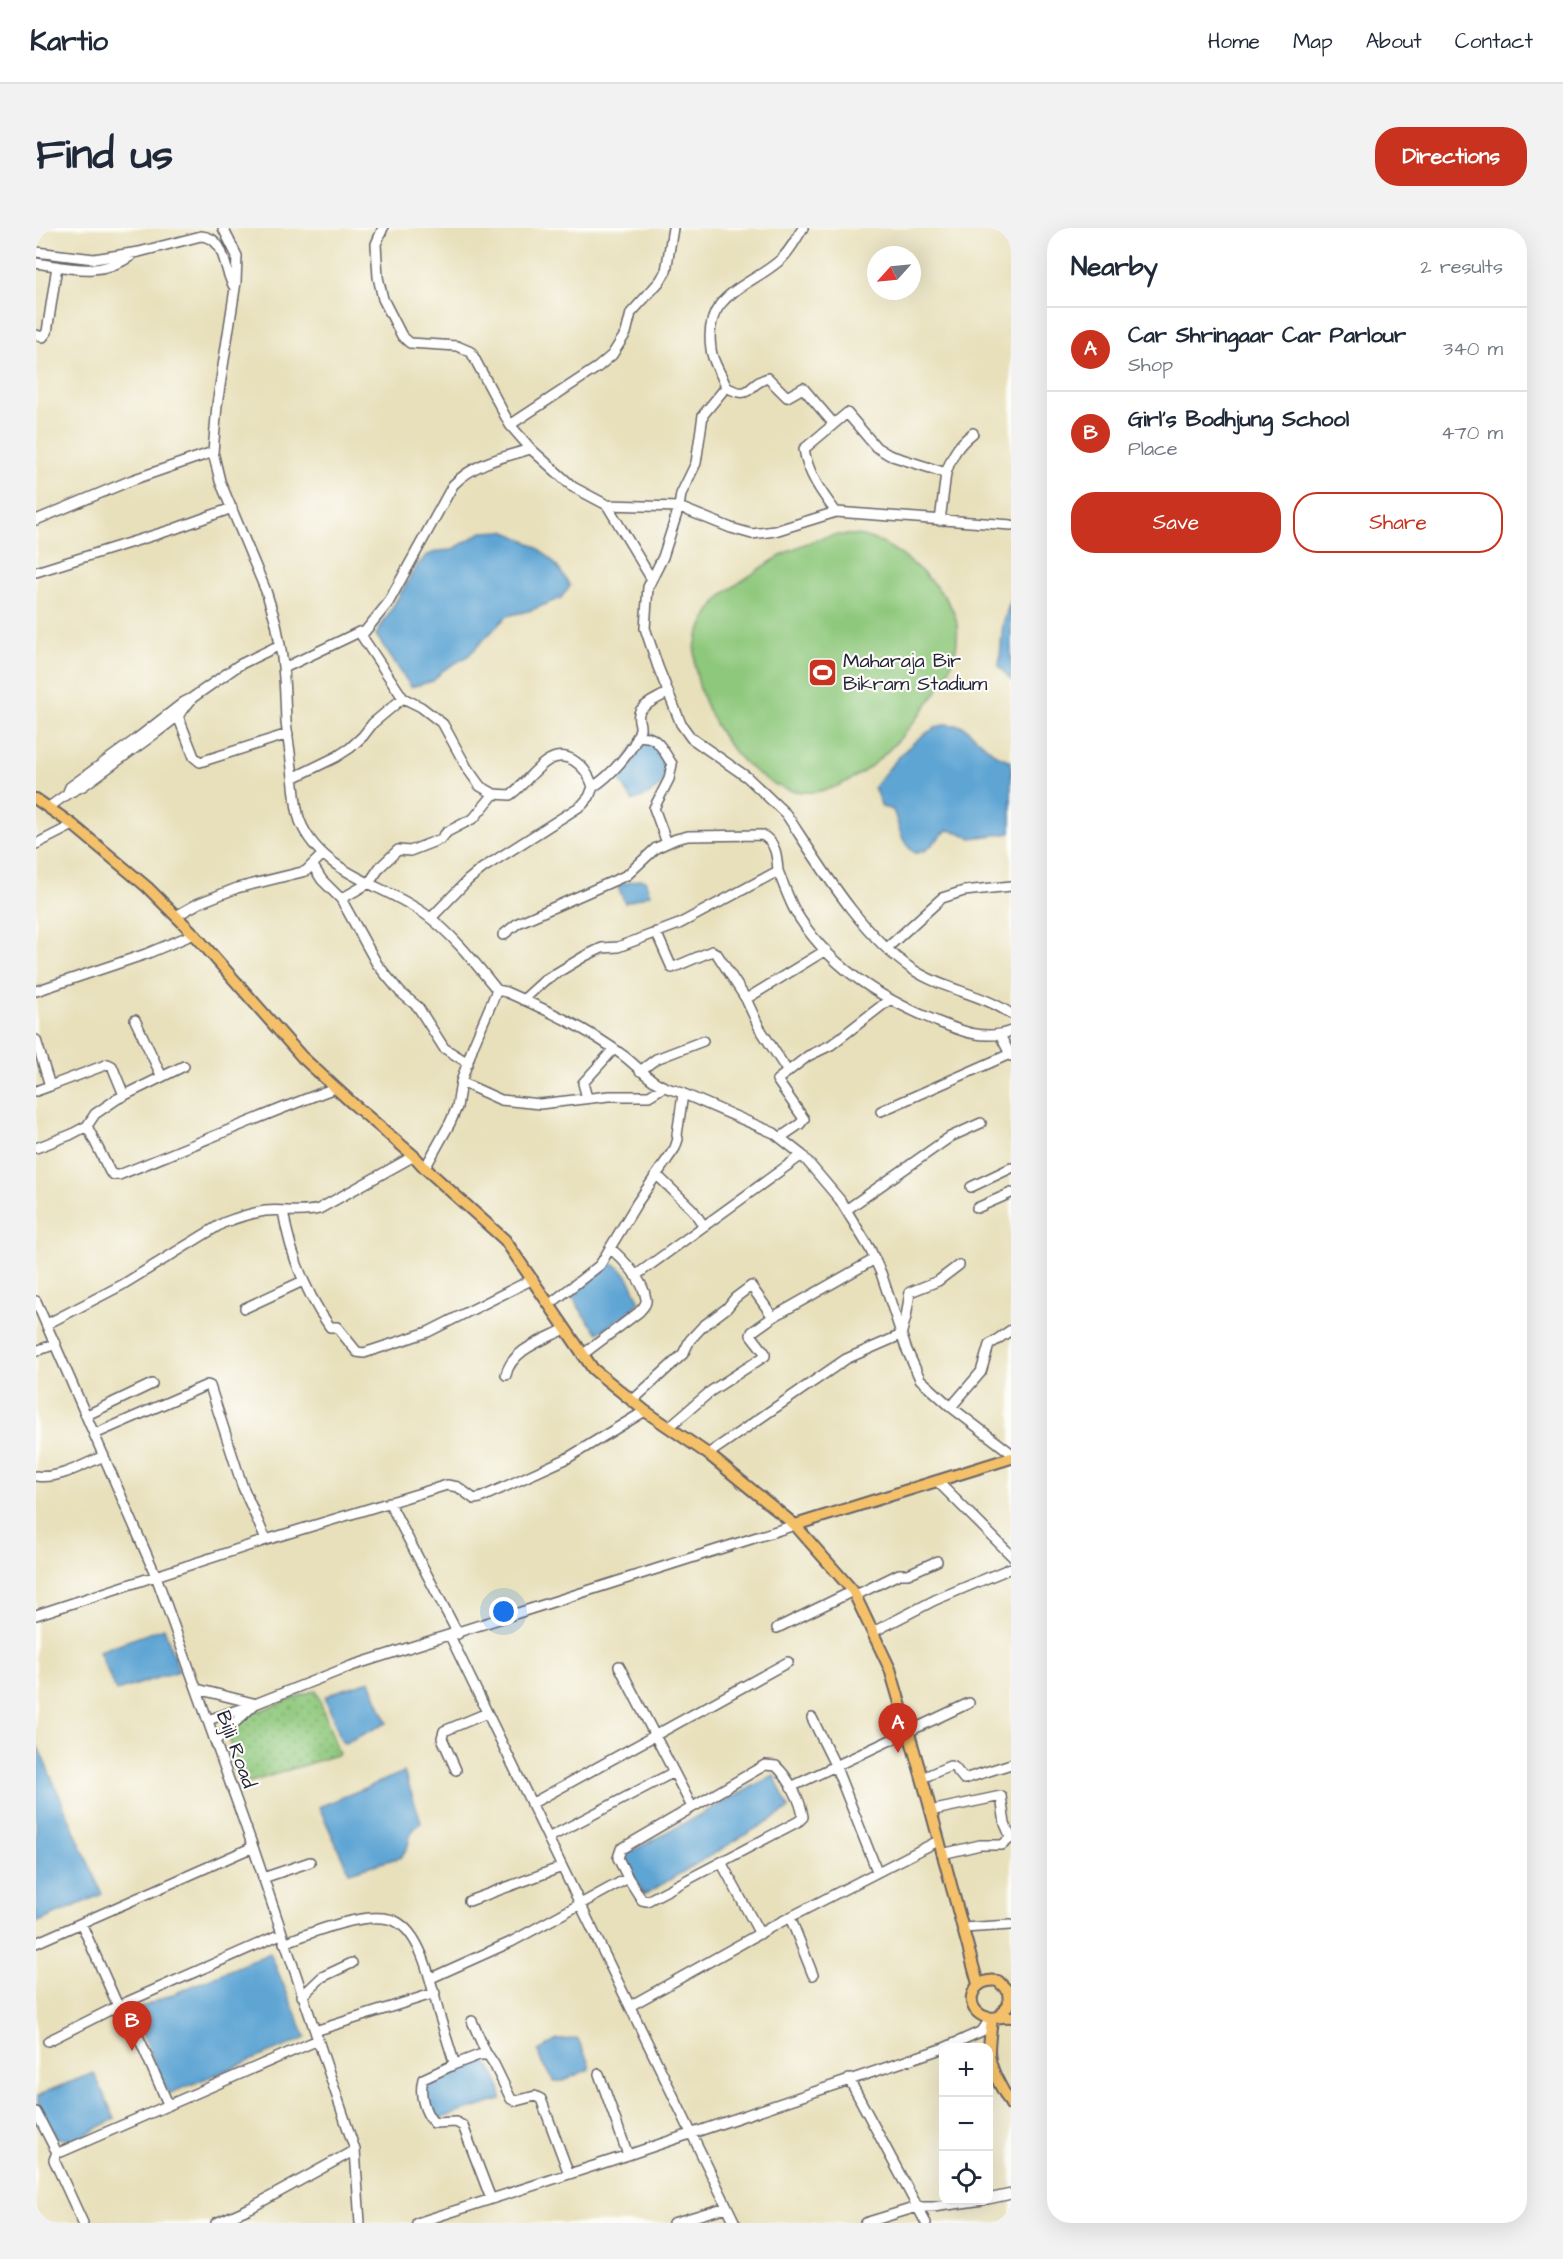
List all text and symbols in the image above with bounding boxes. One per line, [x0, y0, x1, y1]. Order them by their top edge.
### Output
text: Kartio [30, 22, 108, 61]
text: Home [1208, 27, 1260, 56]
text: Map [1293, 27, 1333, 56]
text: About [1366, 27, 1422, 56]
text: Contact [1455, 27, 1533, 56]
text: Find us [36, 127, 173, 185]
button: Directions [1375, 127, 1527, 186]
north arrow [867, 246, 921, 300]
text: Nearby [1071, 249, 1158, 285]
text: 2 results [1420, 253, 1503, 281]
text: Car Shringaar Car Parlour [1128, 320, 1406, 351]
text: A [1084, 335, 1097, 363]
text: 340 m [1443, 335, 1503, 363]
text: Shop [1128, 351, 1173, 379]
text: Girl's Bodhjung School [1128, 404, 1349, 435]
text: B [1083, 419, 1098, 447]
text: 470 m [1441, 419, 1503, 447]
text: Place [1128, 435, 1178, 463]
button: Save [1071, 492, 1281, 553]
button: Share [1293, 492, 1503, 553]
place label: Maharaja Bir Bikram Stadium [843, 647, 988, 698]
sports icon: Maharaja Bir Bikram Stadium [806, 656, 838, 688]
your location [489, 1597, 518, 1626]
pin: A [878, 1704, 918, 1753]
street label: Bijli Road [209, 1707, 263, 1792]
pin: B [112, 2002, 152, 2051]
map controls [939, 2043, 993, 2205]
button: + [939, 2043, 993, 2097]
button: − [939, 2097, 993, 2151]
button: locate [939, 2151, 993, 2205]

